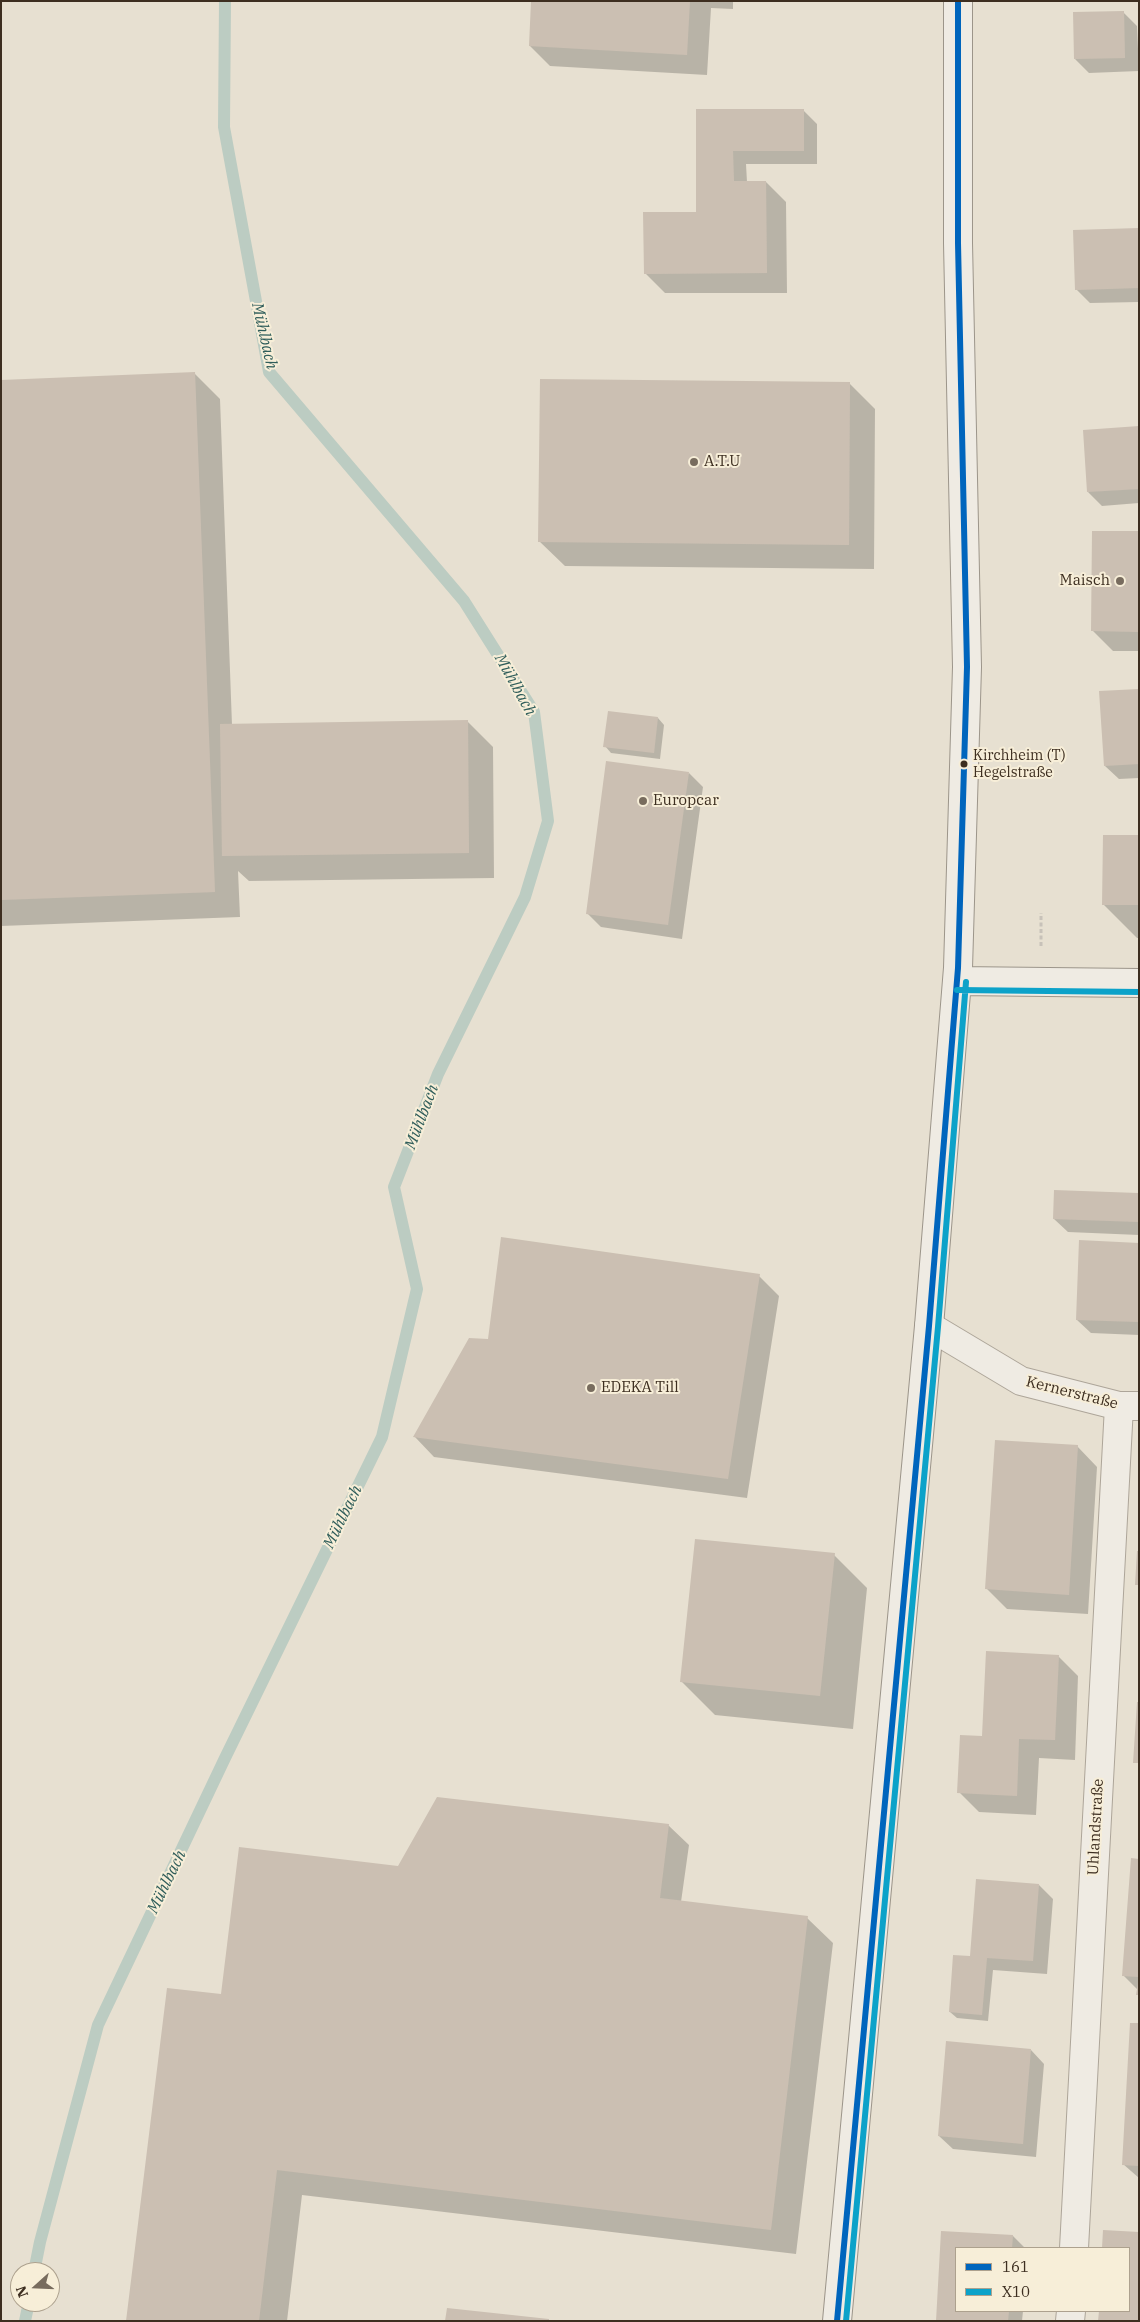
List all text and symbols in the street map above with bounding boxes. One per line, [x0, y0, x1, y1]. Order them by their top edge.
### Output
water label: Mühlbach [247, 301, 281, 371]
place label: A.T.U [704, 453, 740, 471]
marker: A.T.U [688, 456, 700, 468]
place label: Maisch [1060, 572, 1110, 590]
marker: Maisch [1114, 575, 1126, 587]
water label: Mühlbach [490, 651, 540, 719]
place label: Kirchheim (T) Hegelstraße [973, 748, 1066, 780]
marker: Kirchheim (T) Hegelstraße [959, 759, 969, 769]
place label: Europcar [653, 792, 719, 810]
marker: Europcar [637, 795, 649, 807]
water label: Mühlbach [401, 1082, 443, 1152]
street label: Kernerstraße [1024, 1373, 1120, 1413]
place label: EDEKA Till [601, 1379, 679, 1397]
marker: EDEKA Till [585, 1382, 597, 1394]
water label: Mühlbach [320, 1482, 366, 1552]
street label: Uhlandstraße [1084, 1778, 1108, 1876]
water label: Mühlbach [144, 1847, 190, 1917]
legend [955, 2247, 1130, 2312]
text: 161 [1002, 2257, 1029, 2276]
north arrow [10, 2262, 60, 2312]
text: X10 [1002, 2282, 1030, 2301]
text: N [11, 2284, 32, 2300]

